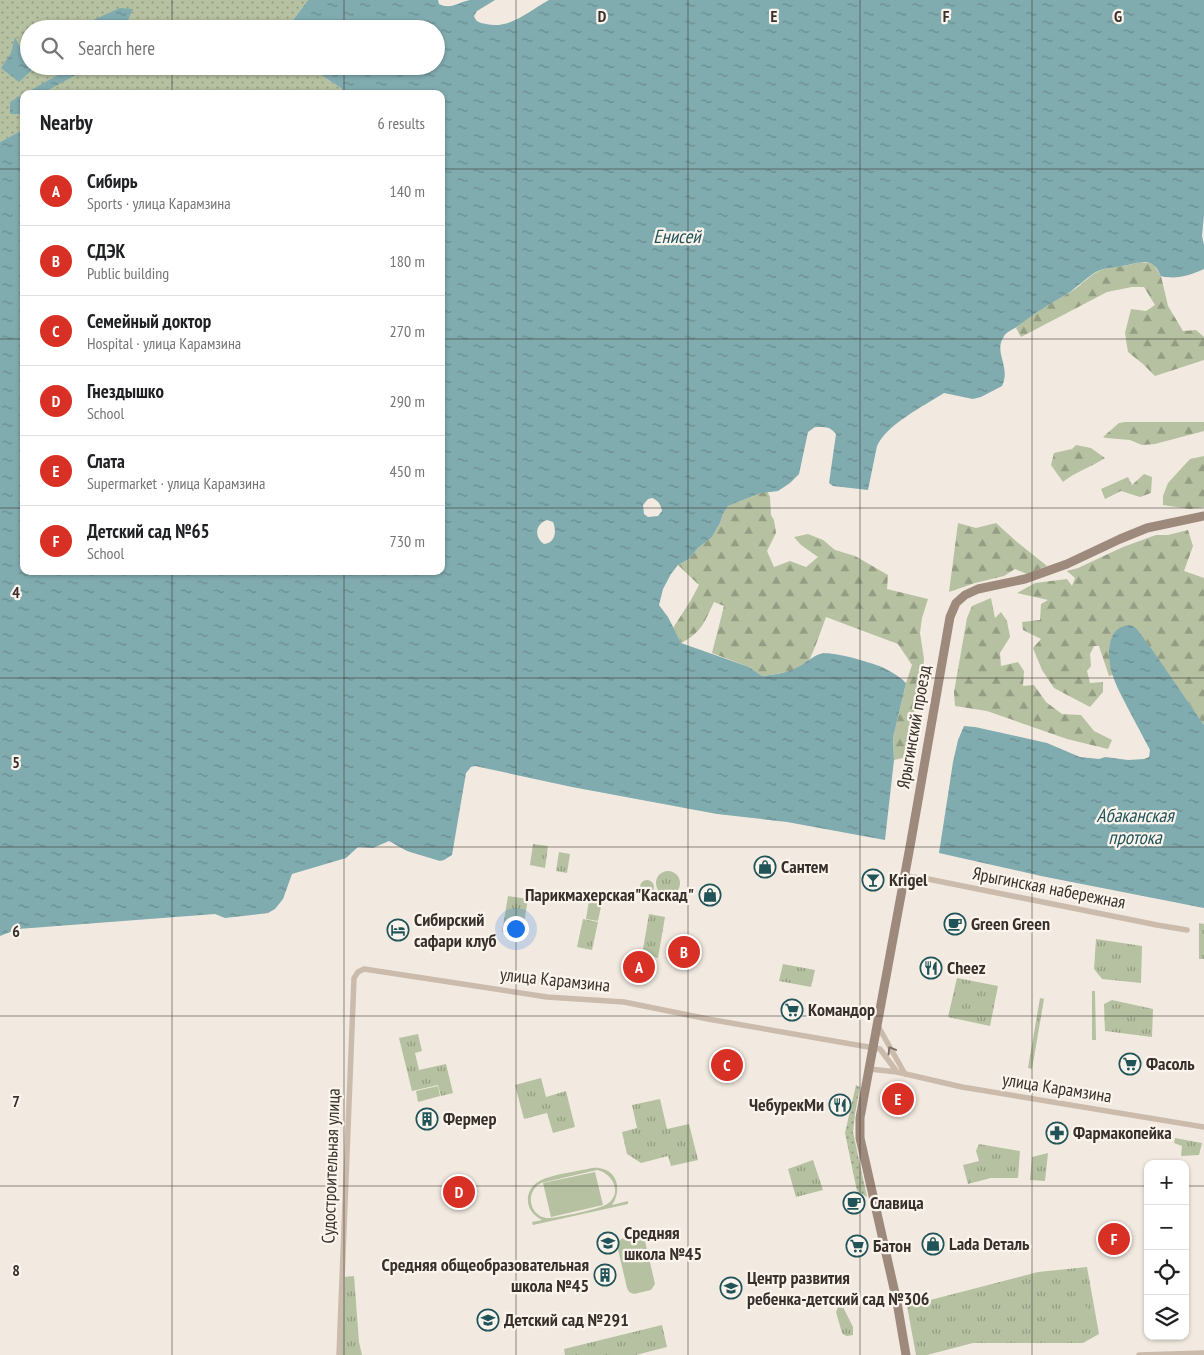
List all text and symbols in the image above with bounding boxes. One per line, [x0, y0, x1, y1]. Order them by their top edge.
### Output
text: D [598, 6, 607, 26]
text: E [771, 6, 778, 26]
text: F [943, 6, 950, 26]
text: G [1114, 6, 1122, 26]
search box [20, 20, 445, 75]
icon: search [38, 34, 66, 62]
text: Search here [78, 36, 155, 60]
text: Nearby [40, 109, 93, 136]
text: 6 results [378, 113, 425, 133]
text: Сибирь [87, 169, 138, 193]
text: A [52, 181, 60, 201]
text: 140 m [390, 181, 425, 201]
text: Sports · улица Карамзина [87, 193, 231, 213]
water label: Енисей [653, 224, 702, 248]
text: СДЭК [87, 239, 125, 263]
text: B [52, 251, 60, 271]
text: 180 m [390, 251, 425, 271]
text: Public building [87, 263, 169, 283]
text: Семейный доктор [87, 309, 211, 333]
text: C [52, 321, 60, 341]
text: 270 m [390, 321, 425, 341]
text: Hospital · улица Карамзина [87, 333, 241, 353]
text: Гнездышко [87, 379, 164, 403]
text: D [52, 391, 60, 411]
text: 290 m [390, 391, 425, 411]
text: School [87, 403, 124, 423]
text: Слата [87, 449, 125, 473]
text: E [53, 461, 59, 481]
text: 450 m [390, 461, 425, 481]
text: Supermarket · улица Карамзина [87, 473, 265, 493]
text: Детский сад №65 [87, 519, 210, 543]
text: F [53, 531, 59, 551]
text: 730 m [390, 531, 425, 551]
text: School [87, 543, 124, 563]
text: 4 [12, 582, 20, 602]
street label: Ярыгинский проезд [891, 663, 936, 790]
text: 5 [12, 752, 20, 772]
water label: Абаканская протока [1096, 803, 1175, 849]
shop icon: Сантем [753, 855, 777, 879]
place label: Сантем [781, 855, 828, 878]
street label: Ярыгинская набережная [971, 861, 1128, 914]
bar icon: Krigel [861, 868, 885, 892]
place label: Krigel [889, 868, 928, 891]
place label: Парикмахерская"Каскад" [525, 883, 694, 906]
shop icon: Парикмахерская"Каскад" [698, 883, 722, 907]
place label: Сибирский сафари клуб [414, 908, 497, 952]
cafe icon: Green Green [943, 912, 967, 936]
place label: Green Green [971, 912, 1050, 935]
your location [503, 916, 529, 942]
hotel icon: Сибирский сафари клуб [386, 918, 410, 942]
text: 6 [12, 921, 20, 941]
pin: B [668, 933, 700, 971]
pin: A [623, 948, 655, 986]
restaurant icon: Cheez [919, 956, 943, 980]
place label: Cheez [947, 956, 986, 979]
street label: улица Карамзина [499, 962, 611, 997]
supermarket icon: Командор [780, 998, 804, 1022]
place label: Командор [808, 998, 875, 1021]
pin: C [711, 1046, 743, 1084]
one-way arrow [887, 1046, 897, 1055]
supermarket icon: Фасоль [1118, 1052, 1142, 1076]
place label: Фасоль [1146, 1052, 1195, 1075]
street label: улица Карамзина [1001, 1068, 1113, 1108]
pin: E [882, 1080, 914, 1118]
street label: Судостроительная улица [316, 1088, 345, 1244]
text: 7 [12, 1091, 20, 1111]
place label: ЧебурекМи [749, 1093, 824, 1116]
restaurant icon: ЧебурекМи [828, 1093, 852, 1117]
building icon: Фермер [415, 1107, 439, 1131]
place label: Фермер [443, 1107, 497, 1130]
pharmacy icon: Фармакопейка [1045, 1121, 1069, 1145]
place label: Фармакопейка [1073, 1121, 1172, 1144]
map controls [1144, 1160, 1189, 1340]
button: + [1144, 1160, 1189, 1205]
pin: D [443, 1173, 475, 1211]
cafe icon: Славица [842, 1191, 866, 1215]
place label: Славица [870, 1191, 924, 1214]
button: − [1144, 1205, 1189, 1250]
pin: F [1098, 1220, 1130, 1258]
place label: Средняя школа №45 [624, 1221, 702, 1265]
school or university icon: Средняя школа №45 [596, 1231, 620, 1255]
shop icon: Lada Dеталь [921, 1232, 945, 1256]
place label: Lada Dеталь [949, 1232, 1030, 1255]
supermarket icon: Батон [845, 1234, 869, 1258]
place label: Батон [873, 1234, 911, 1257]
button: locate [1144, 1250, 1189, 1295]
place label: Средняя общеобразовательная школа №45 [381, 1253, 589, 1297]
text: 8 [12, 1260, 20, 1280]
building icon: Средняя общеобразовательная школа №45 [593, 1263, 617, 1287]
place label: Центр развития ребенка-детский сад №306 [747, 1266, 929, 1310]
school or university icon: Центр развития ребенка-детский сад №306 [719, 1276, 743, 1300]
button: layers [1144, 1295, 1189, 1340]
school or university icon: Детский сад №291 [476, 1308, 500, 1332]
place label: Детский сад №291 [504, 1308, 629, 1331]

